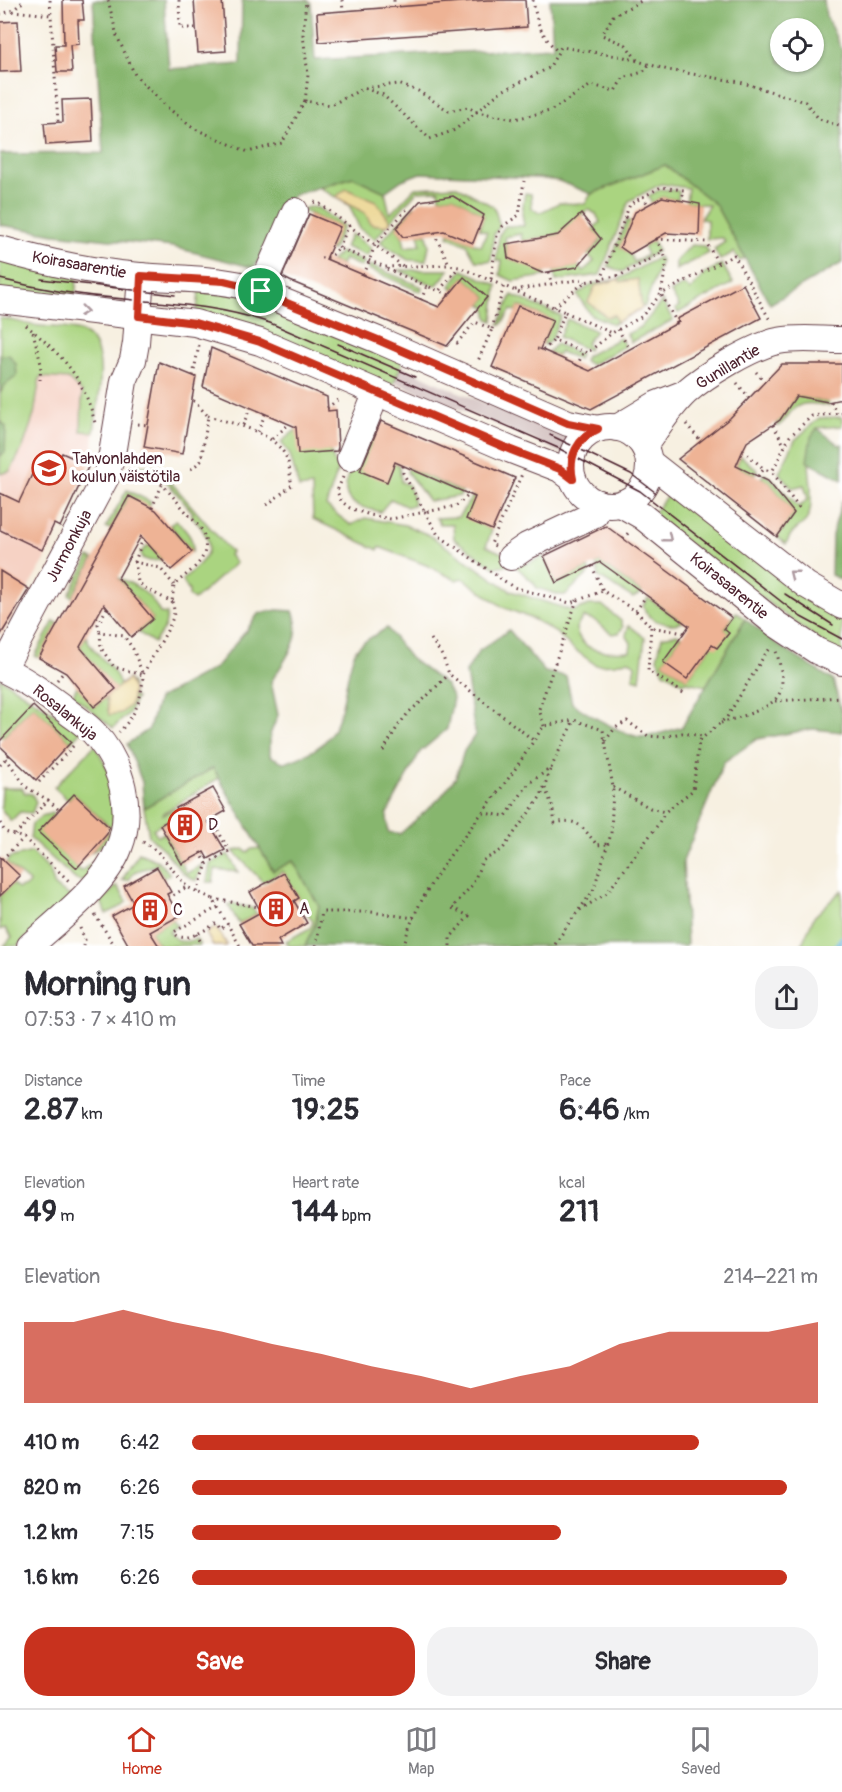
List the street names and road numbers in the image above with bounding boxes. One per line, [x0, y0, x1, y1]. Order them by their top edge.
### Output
street label: Koirasaarentie [30, 247, 128, 283]
street label: Gunillantie [692, 340, 764, 394]
street label: Jurmonkuja [42, 506, 96, 586]
street label: Koirasaarentie [686, 548, 772, 624]
street label: Rosalankuja [28, 681, 102, 745]

